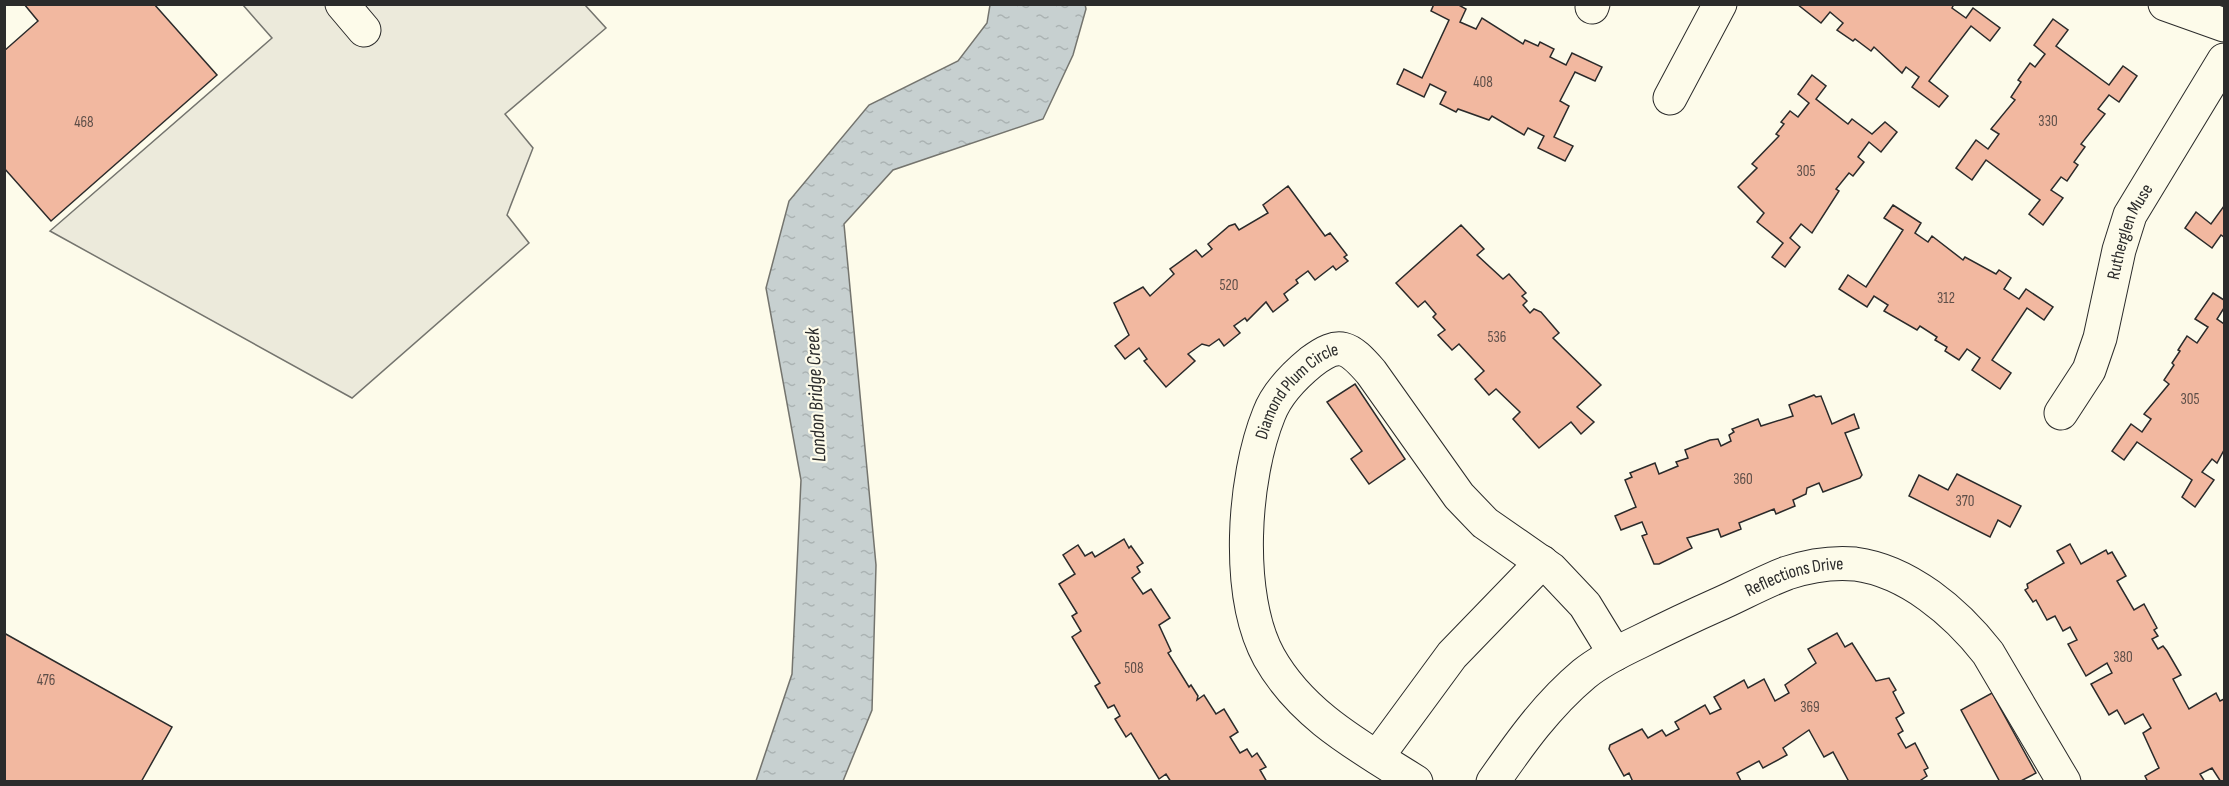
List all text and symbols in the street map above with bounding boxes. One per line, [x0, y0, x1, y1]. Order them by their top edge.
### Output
house number: 408 [1473, 73, 1493, 92]
house number: 330 [2038, 112, 2058, 131]
house number: 468 [74, 113, 94, 132]
house number: 305 [1797, 162, 1816, 181]
street label: Rutherglen Muse [2103, 180, 2157, 282]
house number: 520 [1220, 276, 1238, 295]
house number: 312 [1937, 289, 1955, 308]
water label: London Bridge Creek [800, 327, 831, 463]
house number: 536 [1488, 328, 1506, 347]
street label: Diamond Plum Circle [1251, 339, 1340, 442]
house number: 305 [2181, 390, 2200, 409]
house number: 360 [1733, 470, 1753, 489]
house number: 370 [1956, 492, 1974, 511]
street label: Reflections Drive [1742, 553, 1844, 601]
house number: 380 [2113, 648, 2133, 667]
house number: 508 [1124, 659, 1144, 678]
house number: 476 [37, 671, 55, 690]
house number: 369 [1800, 698, 1820, 717]

